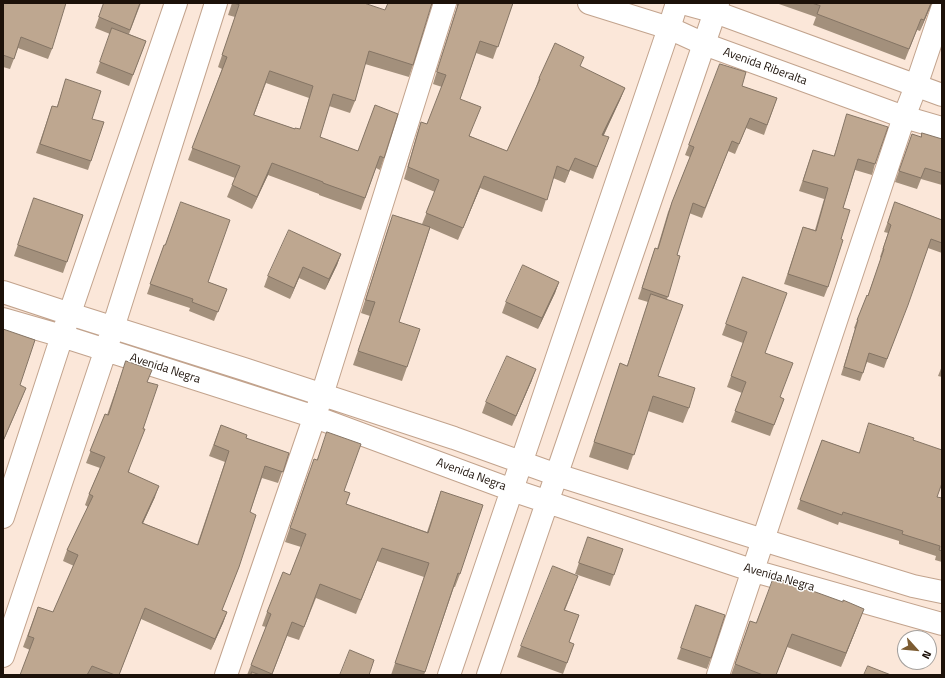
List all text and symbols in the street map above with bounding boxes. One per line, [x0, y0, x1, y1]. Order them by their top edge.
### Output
street label: Avenida Riberalta [721, 45, 809, 89]
street label: Avenida Negra [128, 351, 202, 387]
street label: Avenida Negra [434, 456, 508, 494]
street label: Avenida Negra [742, 561, 816, 595]
north arrow [897, 630, 937, 670]
text: N [918, 648, 936, 662]

